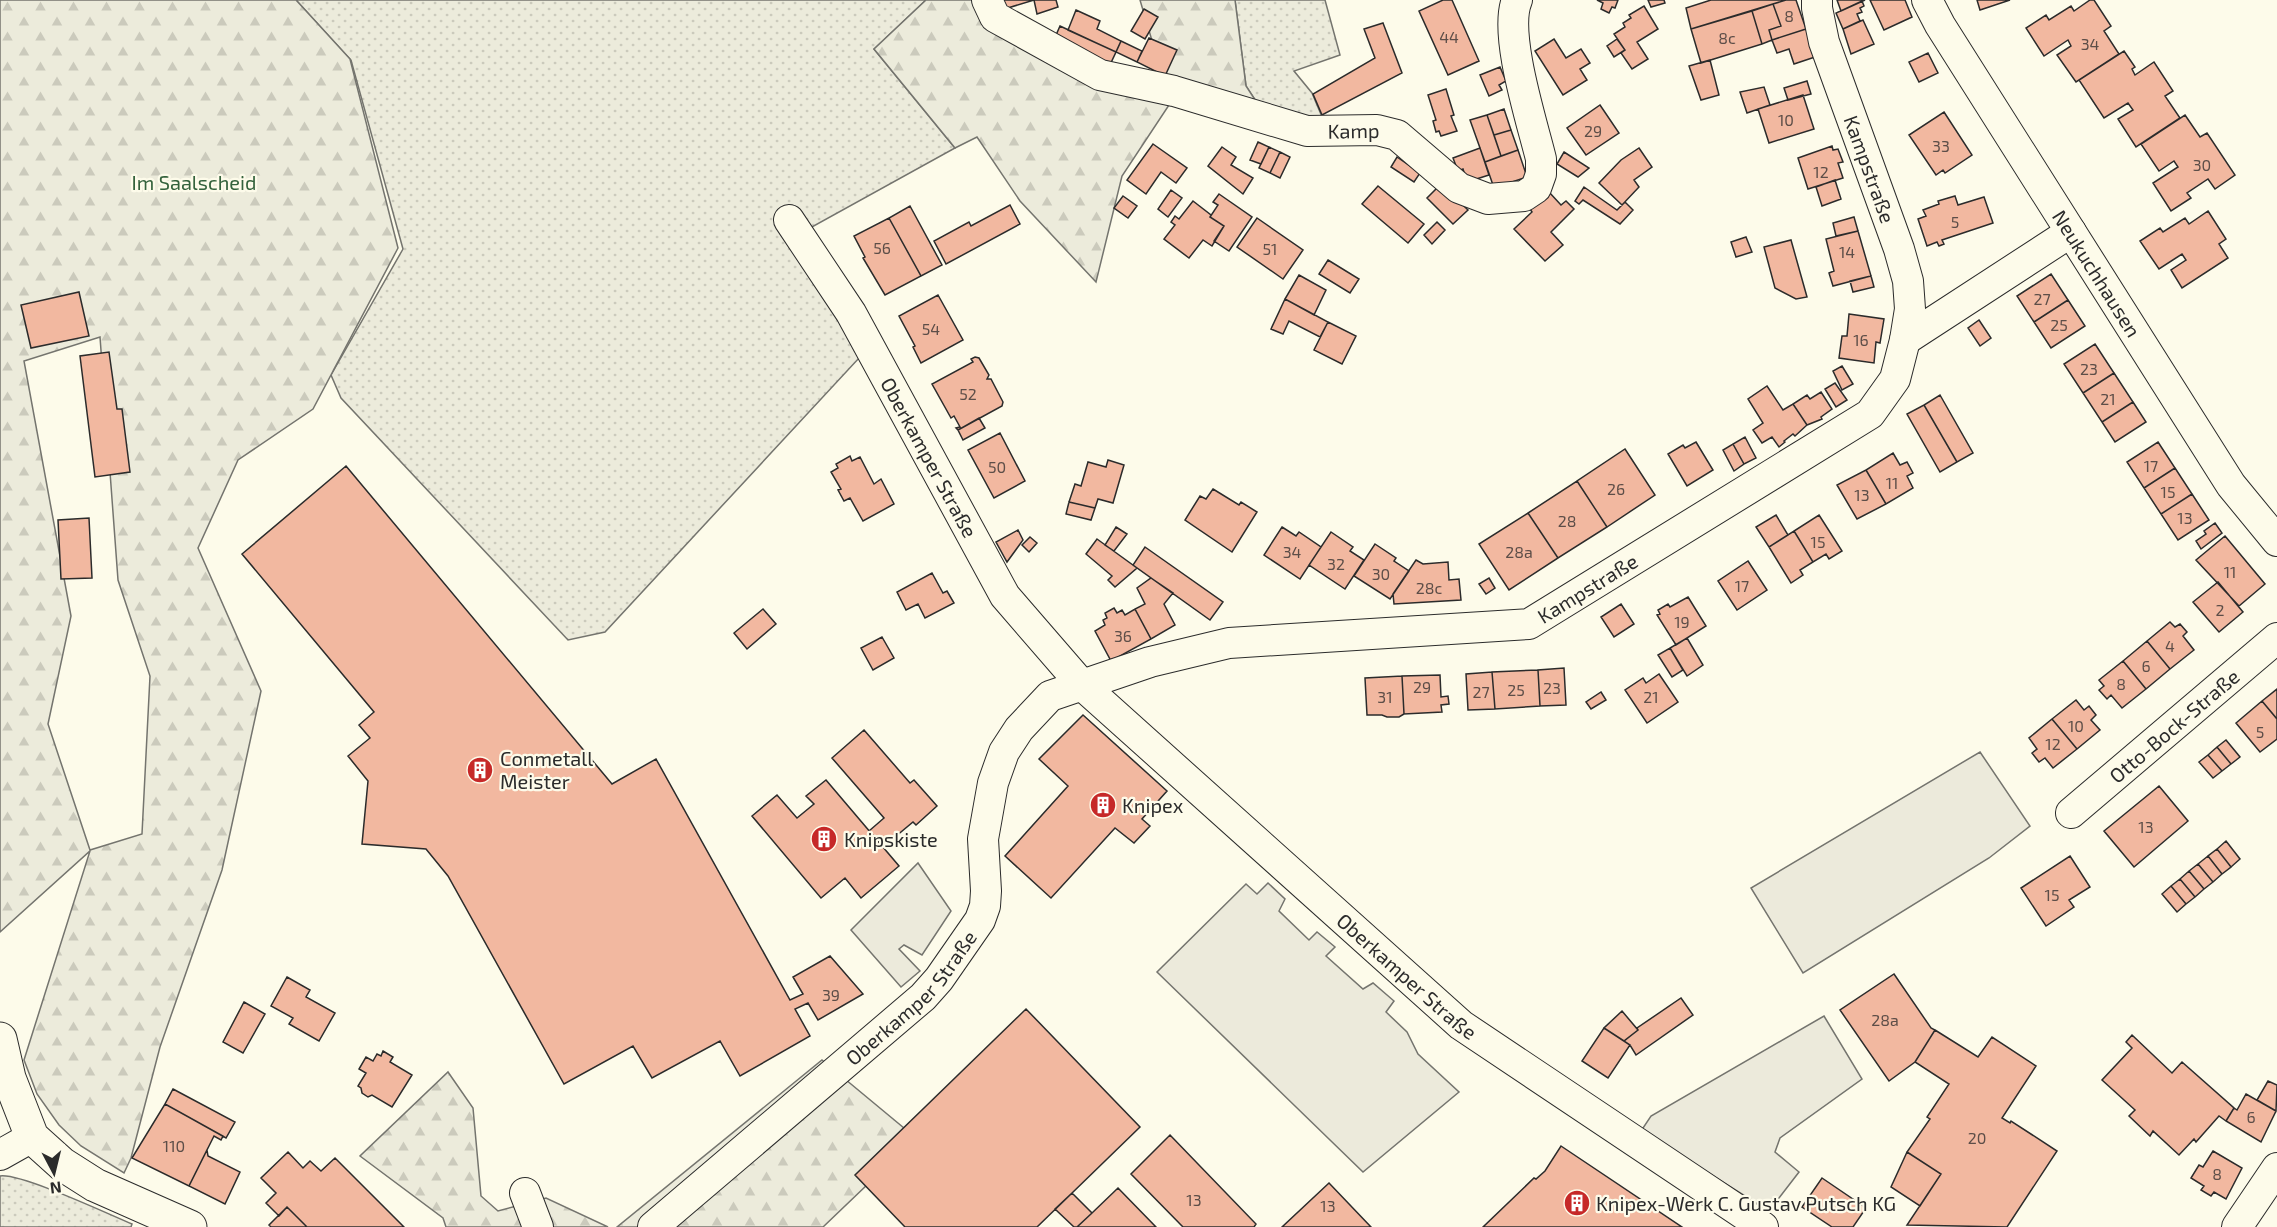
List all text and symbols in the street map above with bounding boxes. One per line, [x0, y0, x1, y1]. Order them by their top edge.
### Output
house number: 8 [1784, 6, 1794, 25]
house number: 44 [1439, 27, 1459, 46]
house number: 8c [1718, 28, 1736, 47]
house number: 34 [2081, 34, 2100, 53]
house number: 10 [1778, 110, 1794, 129]
street label: Kampstraße [1839, 112, 1901, 226]
street label: Kamp [1328, 118, 1380, 143]
house number: 29 [1584, 121, 1602, 140]
house number: 33 [1932, 136, 1950, 155]
house number: 30 [2193, 155, 2211, 174]
house number: 12 [1813, 162, 1829, 181]
park label: Im Saalscheid [131, 170, 257, 194]
street label: Neukuchhausen [2048, 205, 2146, 341]
house number: 5 [1951, 212, 1959, 231]
house number: 56 [873, 238, 891, 257]
house number: 51 [1263, 239, 1277, 258]
house number: 14 [1839, 242, 1855, 261]
house number: 27 [2033, 289, 2051, 308]
house number: 25 [2050, 315, 2068, 334]
house number: 54 [922, 319, 940, 338]
house number: 16 [1853, 330, 1869, 349]
house number: 23 [2080, 359, 2098, 378]
street label: Oberkamper Straße [876, 373, 983, 541]
house number: 52 [959, 384, 977, 403]
house number: 21 [2100, 389, 2116, 408]
house number: 17 [2144, 456, 2158, 475]
house number: 50 [988, 457, 1006, 476]
house number: 11 [1886, 473, 1898, 492]
house number: 26 [1607, 479, 1625, 498]
house number: 15 [2161, 482, 2175, 501]
house number: 13 [1854, 485, 1870, 504]
house number: 13 [2177, 508, 2193, 527]
house number: 28 [1558, 511, 1576, 530]
house number: 15 [1811, 532, 1825, 551]
house number: 34 [1283, 542, 1302, 561]
house number: 28a [1505, 542, 1533, 561]
street label: Kampstraße [1533, 548, 1642, 628]
house number: 32 [1327, 554, 1345, 573]
house number: 11 [2224, 562, 2236, 581]
house number: 30 [1372, 564, 1390, 583]
house number: 17 [1735, 576, 1749, 595]
house number: 28c [1416, 578, 1442, 597]
house number: 2 [2216, 600, 2225, 619]
house number: 19 [1674, 612, 1690, 631]
house number: 36 [1114, 626, 1132, 645]
house number: 4 [2165, 636, 2175, 655]
house number: 6 [2141, 656, 2151, 675]
street label: Otto-Bock-Straße [2104, 664, 2244, 788]
house number: 8 [2116, 674, 2126, 693]
house number: 29 [1413, 677, 1431, 696]
house number: 23 [1543, 678, 1561, 697]
house number: 25 [1507, 680, 1525, 699]
house number: 27 [1472, 682, 1490, 701]
house number: 31 [1377, 687, 1393, 706]
house number: 21 [1643, 687, 1659, 706]
house number: 10 [2068, 716, 2084, 735]
house number: 5 [2256, 722, 2264, 741]
house number: 12 [2045, 734, 2061, 753]
place label: Conmetall Meister [500, 746, 593, 793]
building icon: Conmetall Meister [465, 755, 495, 785]
building icon: Knipex [1088, 790, 1118, 820]
place label: Knipex [1122, 793, 1184, 817]
house number: 13 [2138, 817, 2154, 836]
building icon: Knipskiste [809, 824, 839, 854]
place label: Knipskiste [844, 827, 938, 851]
house number: 15 [2045, 885, 2059, 904]
street label: Oberkamper Straße [1332, 908, 1481, 1044]
street label: Oberkamper Straße [841, 926, 981, 1070]
house number: 39 [822, 985, 840, 1004]
house number: 28a [1871, 1010, 1899, 1029]
house number: 6 [2246, 1107, 2256, 1126]
house number: 20 [1968, 1128, 1986, 1147]
house number: 110 [163, 1136, 185, 1155]
north arrow [24, 1143, 84, 1203]
house number: 8 [2212, 1164, 2222, 1183]
text: N [49, 1178, 63, 1199]
building icon: Knipex-Werk C. Gustav Putsch KG [1562, 1188, 1592, 1218]
house number: 13 [1186, 1190, 1202, 1209]
place label: Knipex-Werk C. Gustav Putsch KG [1596, 1191, 1896, 1215]
house number: 13 [1320, 1196, 1336, 1215]

